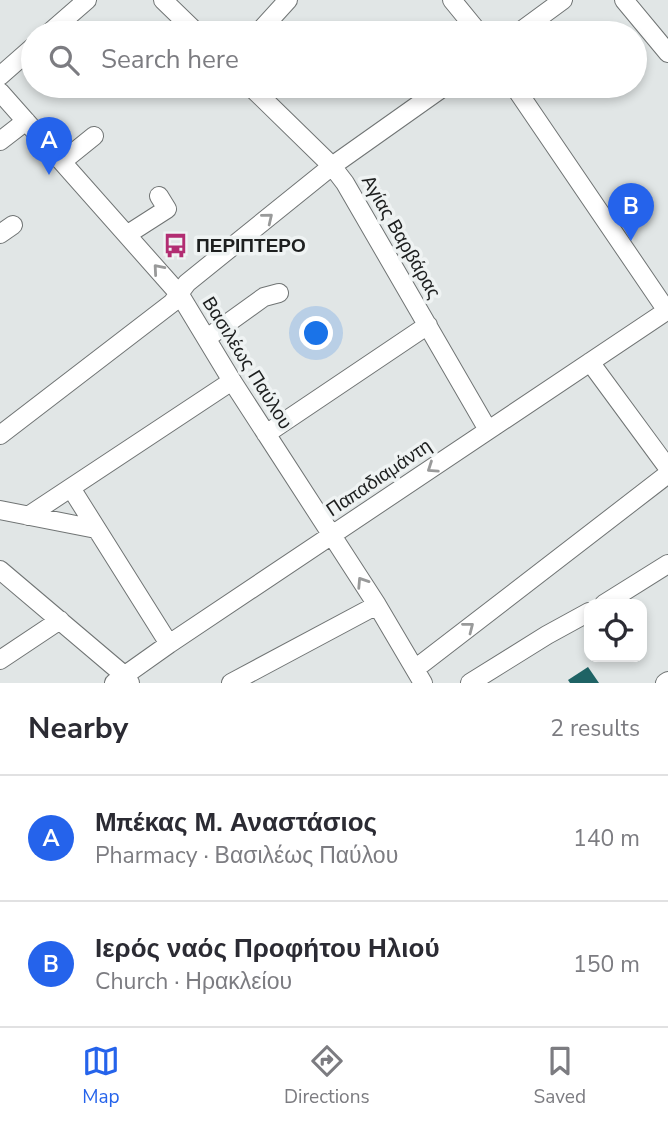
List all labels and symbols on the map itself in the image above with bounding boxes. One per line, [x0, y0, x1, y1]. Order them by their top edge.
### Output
pin: A [26, 117, 72, 175]
street label: Αγίας Βαρβάρας [355, 171, 447, 303]
pin: B [608, 183, 654, 241]
one-way arrow [260, 214, 273, 226]
bus stop icon: ΠΕΡΙΠΤΕΡΟ [162, 232, 190, 260]
place label: ΠΕΡΙΠΤΕΡΟ [196, 233, 306, 259]
one-way arrow [154, 264, 166, 277]
street label: Βασιλέως Παύλου [196, 292, 298, 434]
your location [299, 316, 333, 350]
street label: Παπαδιαμάντη [321, 433, 437, 523]
one-way arrow [426, 460, 439, 473]
one-way arrow [358, 577, 371, 590]
one-way arrow [461, 623, 474, 636]

